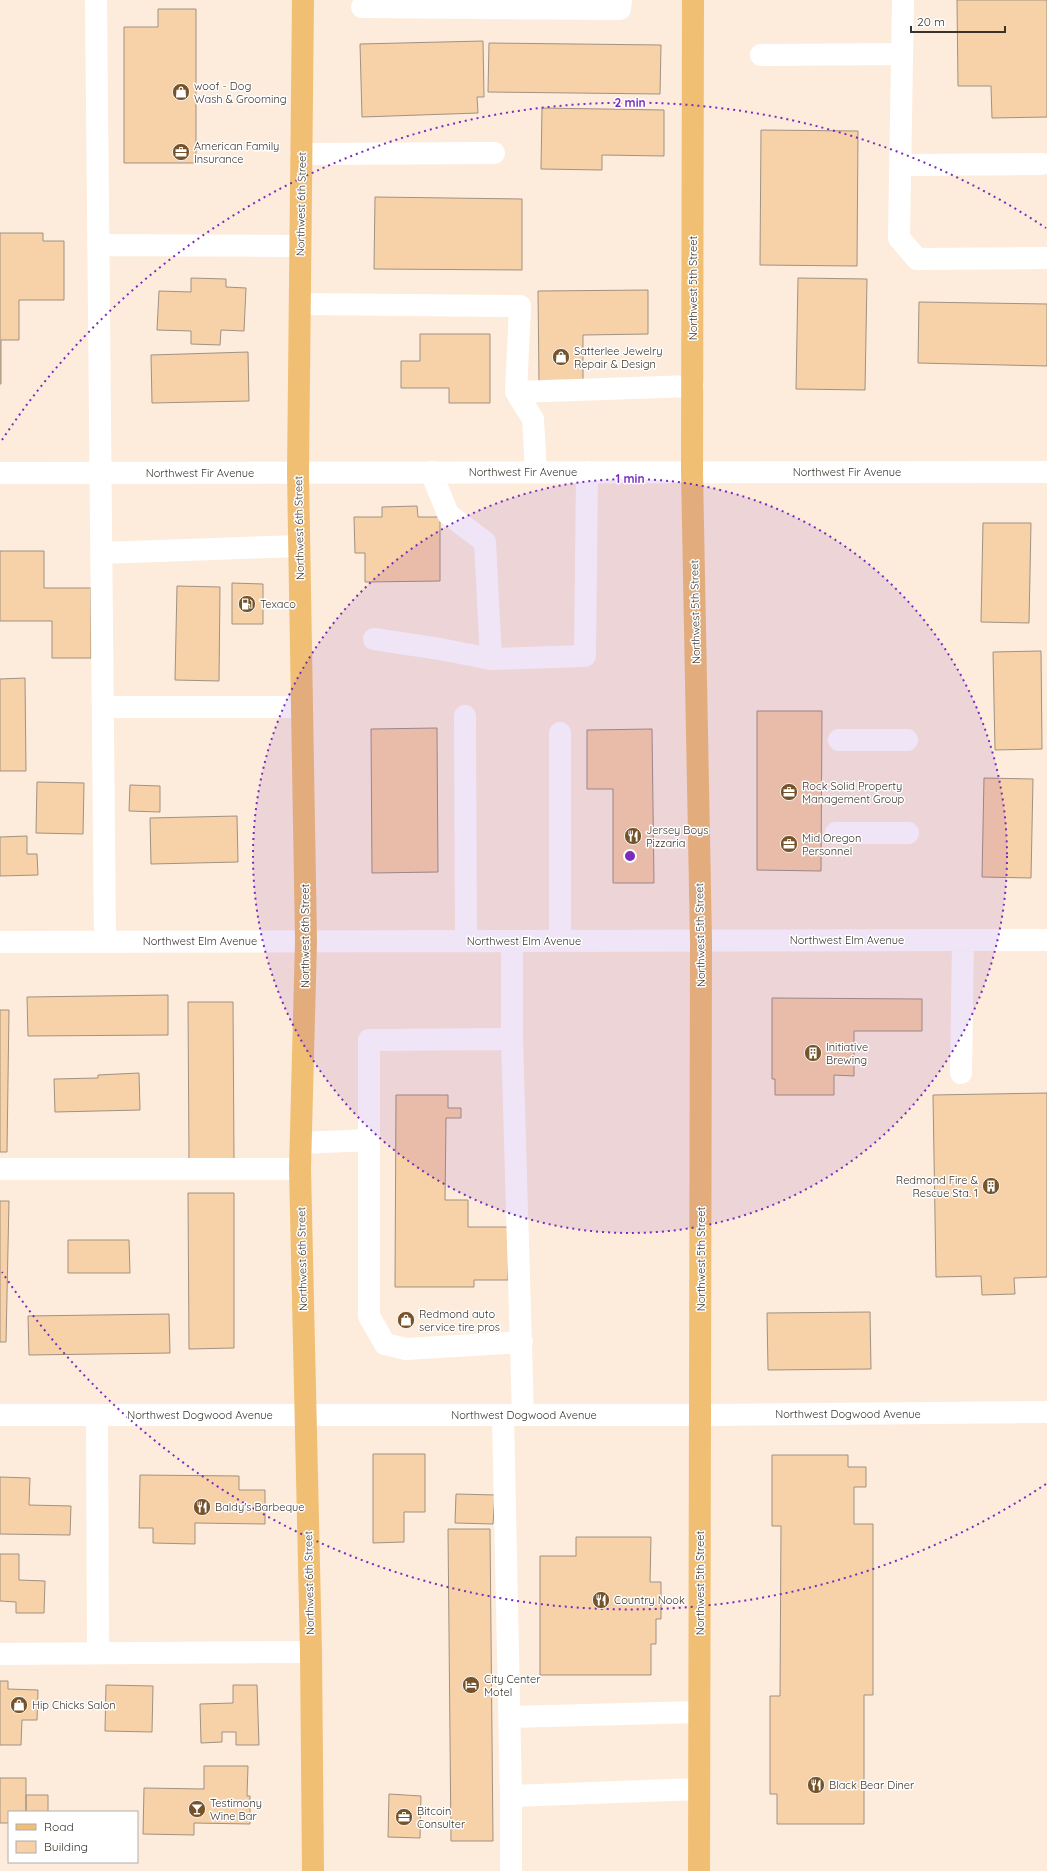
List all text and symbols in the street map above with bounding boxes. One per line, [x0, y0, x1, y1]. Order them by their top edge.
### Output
scale bar [911, 8, 1005, 34]
text: 20 m [917, 14, 945, 29]
place label: woof - Dog Wash & Grooming [194, 79, 287, 106]
shop icon: woof - Dog Wash & Grooming [171, 82, 191, 102]
text: 2 min [614, 95, 646, 110]
place label: American Family Insurance [194, 139, 279, 166]
office icon: American Family Insurance [171, 142, 191, 162]
street label: Northwest 6th Street [293, 152, 309, 256]
street label: Northwest 5th Street [686, 236, 700, 340]
place label: Satterlee Jewelry Repair & Design [574, 344, 663, 371]
shop icon: Satterlee Jewelry Repair & Design [551, 347, 571, 367]
street label: Northwest Fir Avenue [469, 465, 577, 479]
street label: Northwest Fir Avenue [793, 465, 901, 479]
street label: Northwest Fir Avenue [146, 466, 254, 480]
text: 1 min [615, 471, 645, 486]
street label: Northwest 6th Street [291, 476, 307, 580]
street label: Northwest 5th Street [687, 559, 703, 664]
fuel station icon: Texaco [237, 594, 257, 614]
place label: Texaco [260, 597, 296, 611]
place label: Rock Solid Property Management Group [802, 779, 905, 806]
office icon: Rock Solid Property Management Group [779, 782, 799, 802]
place label: Jersey Boys Pizzaria [646, 823, 708, 850]
restaurant icon: Jersey Boys Pizzaria [623, 826, 643, 846]
place label: Mid Oregon Personnel [802, 831, 861, 858]
office icon: Mid Oregon Personnel [779, 834, 799, 854]
centre of rings [623, 849, 637, 863]
street label: Northwest 5th Street [692, 882, 708, 987]
street label: Northwest 6th Street [298, 884, 312, 988]
street label: Northwest Elm Avenue [790, 933, 904, 947]
street label: Northwest Elm Avenue [143, 934, 257, 948]
street label: Northwest Elm Avenue [467, 934, 581, 948]
place label: Initiative Brewing [826, 1040, 868, 1067]
building icon: Initiative Brewing [803, 1043, 823, 1063]
place label: Redmond Fire & Rescue Sta. 1 [896, 1173, 979, 1200]
building icon: Redmond Fire & Rescue Sta. 1 [981, 1176, 1001, 1196]
street label: Northwest 6th Street [294, 1207, 310, 1311]
street label: Northwest 5th Street [694, 1207, 708, 1311]
place label: Redmond auto service tire pros [419, 1307, 500, 1334]
shop icon: Redmond auto service tire pros [396, 1310, 416, 1330]
street label: Northwest Dogwood Avenue [775, 1407, 921, 1421]
street label: Northwest Dogwood Avenue [127, 1408, 273, 1422]
street label: Northwest Dogwood Avenue [451, 1408, 597, 1422]
restaurant icon: Baldy's Barbeque [192, 1497, 212, 1517]
place label: Baldy's Barbeque [215, 1500, 305, 1514]
street label: Northwest 6th Street [301, 1531, 317, 1635]
street label: Northwest 5th Street [693, 1531, 707, 1635]
restaurant icon: Country Nook [591, 1590, 611, 1610]
place label: Country Nook [614, 1593, 685, 1607]
place label: City Center Motel [484, 1672, 541, 1699]
hotel icon: City Center Motel [461, 1675, 481, 1695]
shop icon: Hip Chicks Salon [9, 1695, 29, 1715]
place label: Hip Chicks Salon [32, 1698, 116, 1712]
restaurant icon: Black Bear Diner [806, 1775, 826, 1795]
place label: Black Bear Diner [829, 1778, 915, 1792]
place label: Testimony Wine Bar [210, 1796, 262, 1823]
bar icon: Testimony Wine Bar [187, 1799, 207, 1819]
place label: Bitcoin Consulter [417, 1804, 466, 1831]
office icon: Bitcoin Consulter [394, 1807, 414, 1827]
legend [8, 1811, 138, 1863]
text: Road [44, 1819, 74, 1834]
text: Building [44, 1839, 88, 1854]

